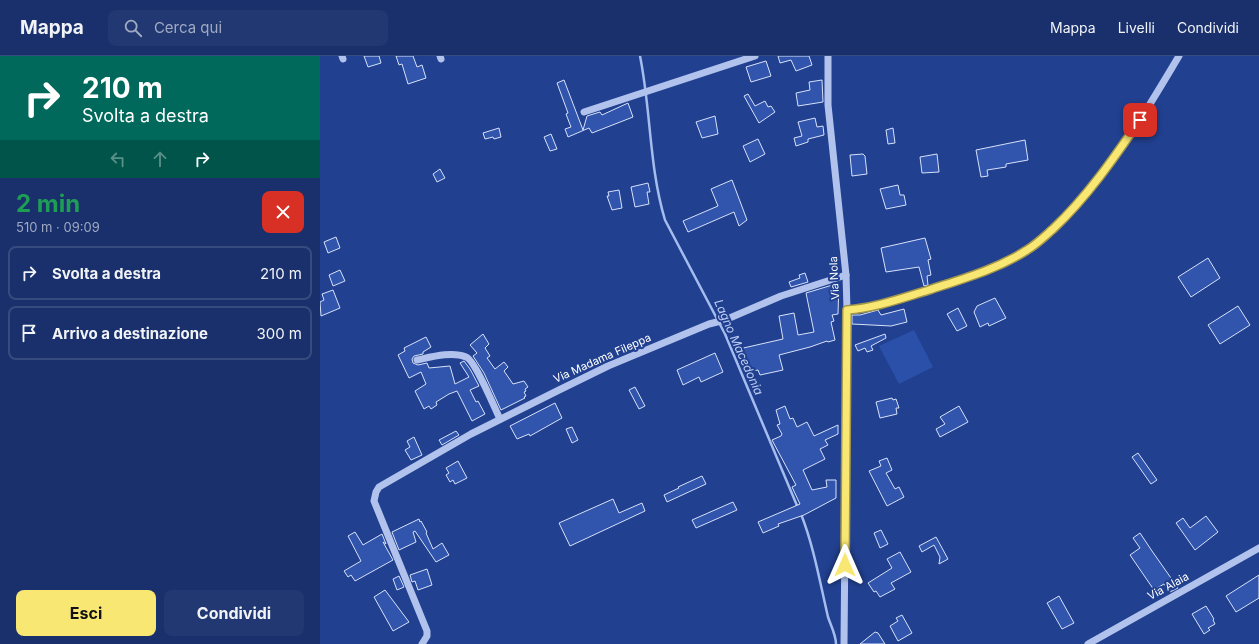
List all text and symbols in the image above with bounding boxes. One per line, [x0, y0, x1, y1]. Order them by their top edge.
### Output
search box [108, 10, 388, 46]
text: Mappa [20, 16, 84, 39]
icon: search [122, 17, 144, 39]
text: Cerca qui [154, 18, 222, 37]
text: Mappa [1050, 19, 1096, 36]
text: Livelli [1118, 19, 1155, 36]
text: Condividi [1177, 19, 1239, 36]
text: 210 m [82, 71, 163, 105]
icon: right [16, 72, 68, 124]
pin [1123, 103, 1157, 137]
text: Svolta a destra [82, 105, 209, 126]
icon: arrive [1129, 109, 1151, 131]
icon: left [107, 148, 129, 170]
icon: ahead [149, 148, 171, 170]
icon: right [191, 148, 213, 170]
text: 2 min [16, 189, 80, 218]
button: close [262, 191, 304, 233]
text: 510 m · 09:09 [16, 219, 100, 235]
street label: Via Nola [826, 256, 842, 300]
icon: right [18, 262, 40, 284]
text: Svolta a destra [52, 264, 161, 283]
text: 210 m [260, 264, 302, 283]
water label: Lagno Macedonia [711, 297, 767, 397]
icon: arrive [18, 322, 40, 344]
text: Arrivo a destinazione [52, 324, 208, 343]
text: 300 m [256, 324, 302, 343]
street label: Via Madama Fileppa [551, 330, 653, 386]
position arrow [824, 544, 866, 586]
street label: Via Alaia [1145, 569, 1191, 603]
button: Esci [16, 590, 156, 636]
button: Condividi [164, 590, 304, 636]

